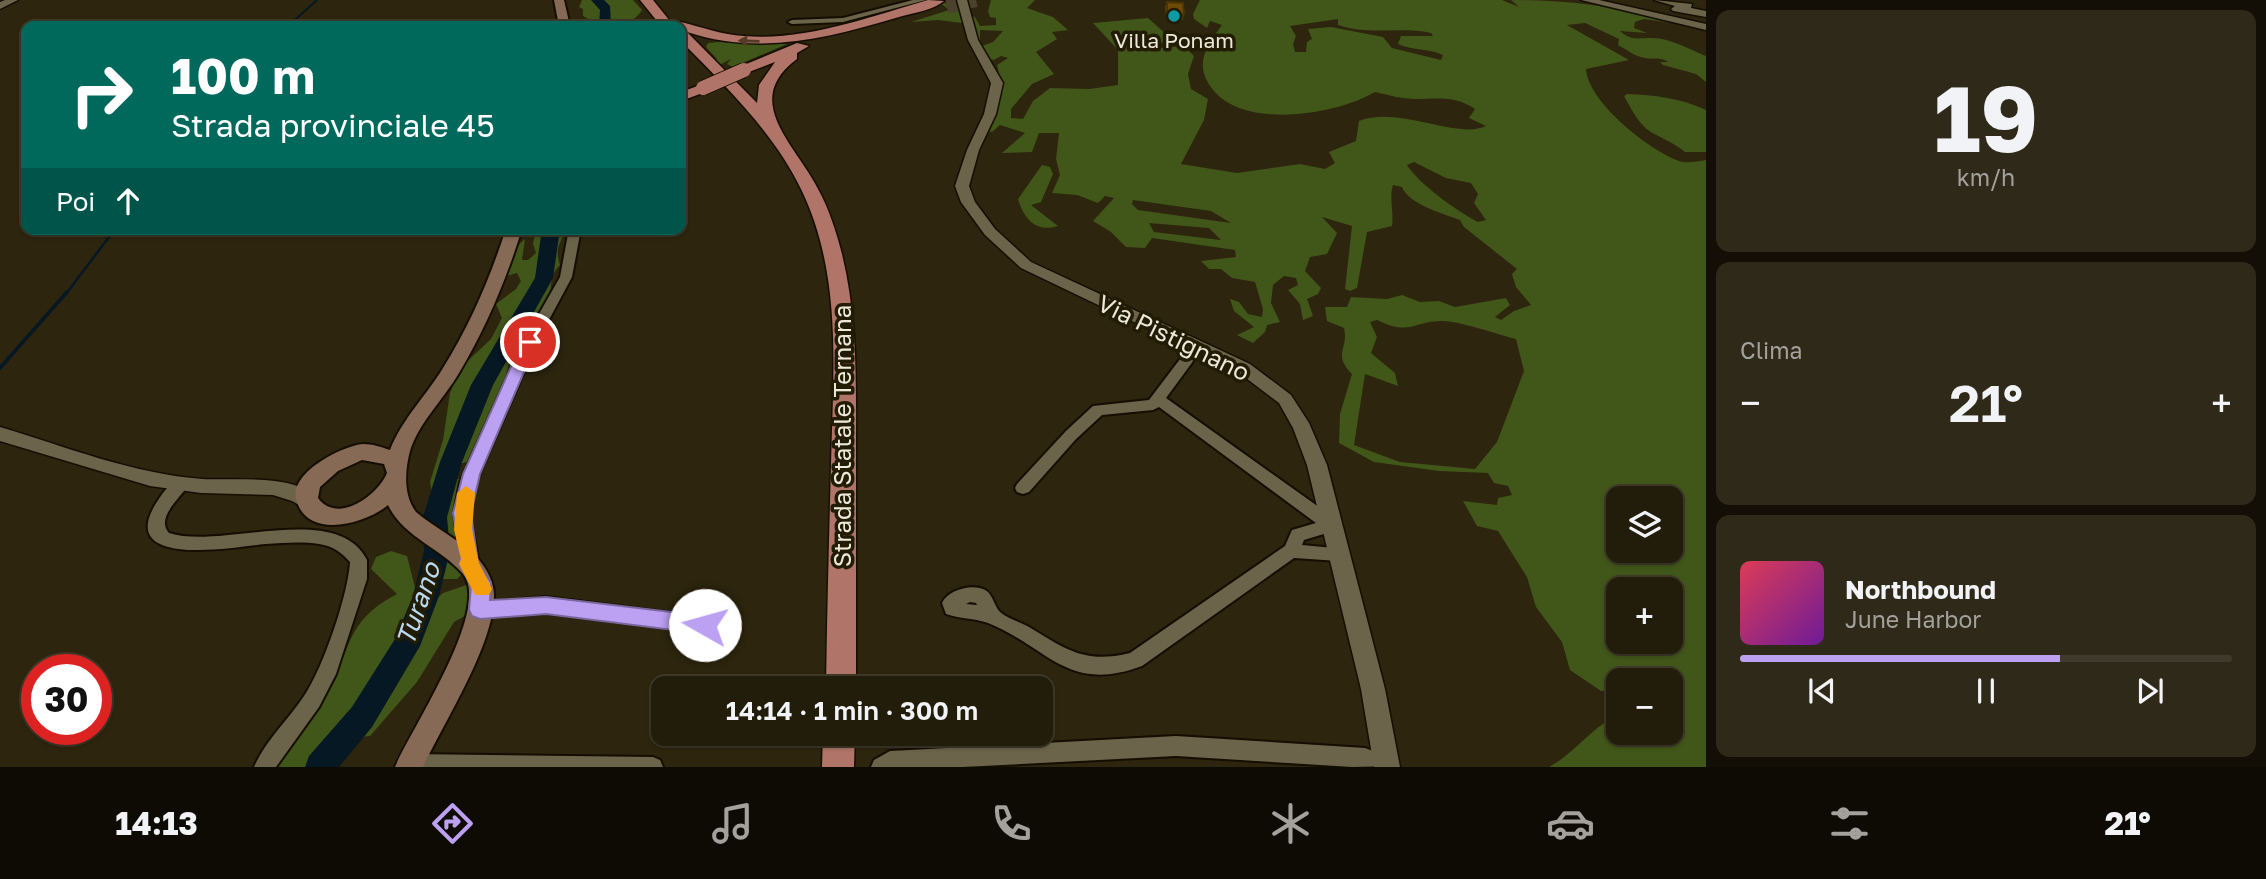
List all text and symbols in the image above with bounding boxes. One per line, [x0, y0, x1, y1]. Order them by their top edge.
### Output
marker: Villa Ponam [1166, 8, 1182, 24]
place label: Villa Ponam [1114, 27, 1234, 53]
one-way arrow [738, 35, 760, 46]
text: 100 m [171, 46, 315, 105]
icon: right [56, 49, 147, 140]
text: 19 [1934, 63, 2038, 172]
text: Strada provinciale 45 [171, 106, 495, 144]
text: km/h [1957, 163, 2015, 191]
icon: ahead [109, 182, 147, 220]
text: Poi [56, 186, 95, 217]
street label: Via Pistignano [1093, 288, 1255, 386]
street label: Strada Statale Ternana [827, 305, 856, 567]
pin [500, 312, 560, 372]
icon: arrive [511, 323, 549, 361]
text: Clima [1740, 336, 1803, 364]
text: 21° [1949, 371, 2023, 433]
text: − [1740, 380, 1761, 425]
text: + [2211, 380, 2232, 425]
map controls [1606, 486, 1683, 745]
button: layers [1606, 486, 1683, 563]
water label: Turano [389, 557, 447, 650]
text: Northbound [1845, 574, 1996, 605]
button: + [1606, 577, 1683, 654]
position arrow [668, 588, 742, 662]
text: June Harbor [1845, 605, 1981, 633]
speed limit sign: 30 [21, 654, 112, 745]
button: − [1606, 668, 1683, 745]
icon: previous [1803, 672, 1841, 710]
icon: pause [1967, 672, 2005, 710]
icon: next [2131, 672, 2169, 710]
text: 14:14 · 1 min · 300 m [726, 695, 978, 726]
icon: directions [428, 799, 477, 848]
icon: music [708, 799, 757, 848]
icon: phone [987, 799, 1036, 848]
icon: climate [1266, 799, 1315, 848]
icon: car [1546, 799, 1595, 848]
icon: filters [1825, 799, 1874, 848]
text: 14:13 [115, 804, 198, 842]
text: 21° [2104, 804, 2151, 842]

